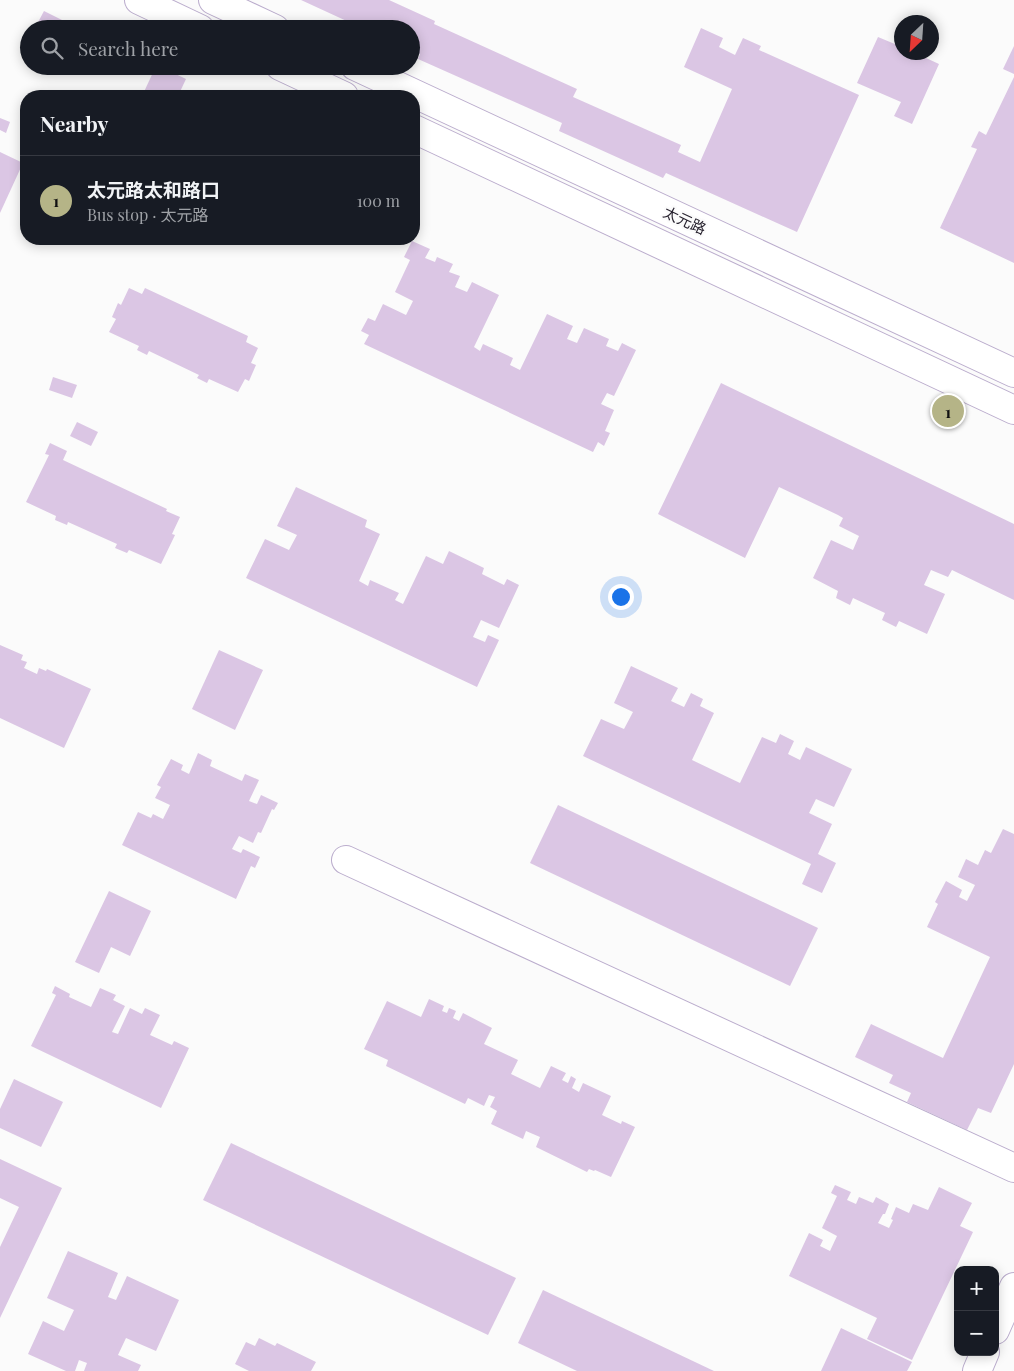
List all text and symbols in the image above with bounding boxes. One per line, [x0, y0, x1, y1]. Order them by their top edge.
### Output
north arrow [894, 15, 939, 60]
search box [20, 20, 420, 75]
icon: search [38, 34, 66, 62]
text: Search here [78, 35, 178, 61]
text: Nearby [40, 109, 109, 137]
text: 太元路太和路口 [87, 176, 220, 202]
text: 1 [53, 190, 59, 211]
text: 100 m [357, 190, 400, 211]
street label: 太元路 [660, 201, 710, 239]
text: Bus stop · 太元路 [87, 204, 208, 225]
pin: 1 [932, 392, 964, 430]
your location [608, 584, 634, 610]
map controls [954, 1266, 999, 1356]
button: + [954, 1266, 999, 1311]
button: − [954, 1311, 999, 1356]

